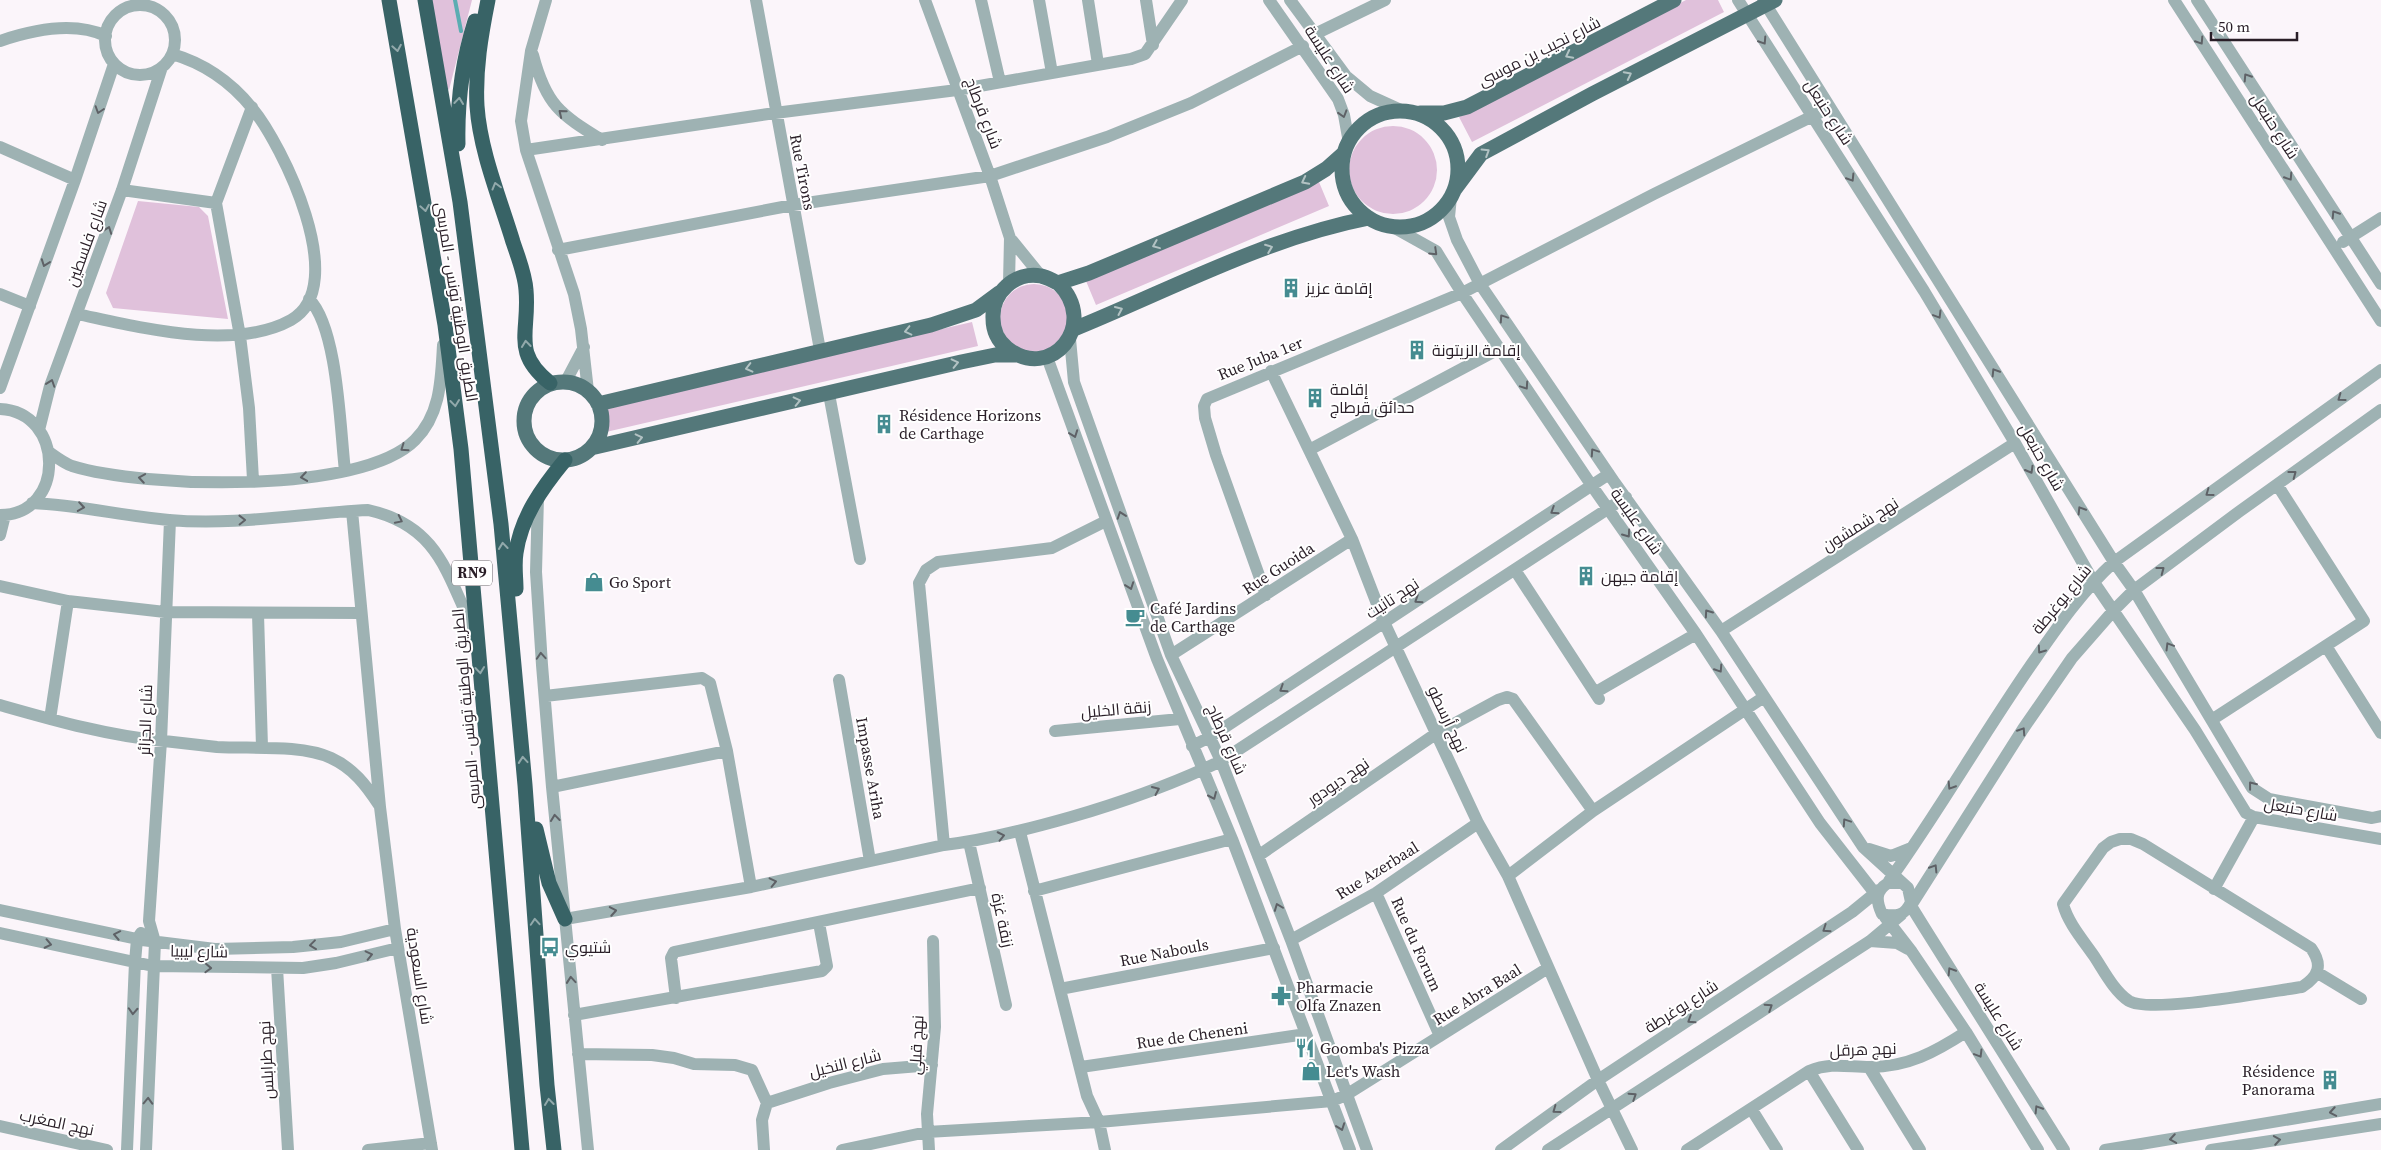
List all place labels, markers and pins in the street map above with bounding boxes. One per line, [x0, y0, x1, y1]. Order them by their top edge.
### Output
building icon: إقامة عزيز [1280, 277, 1302, 299]
place label: إقامة عزيز [1305, 277, 1373, 299]
building icon: إقامة الزيتونة [1406, 339, 1428, 361]
place label: إقامة الزيتونة [1432, 339, 1521, 361]
place label: إقامة حدائق قرطاج [1330, 378, 1414, 419]
building icon: إقامة حدائق قرطاج [1304, 387, 1326, 409]
place label: Résidence Horizons de Carthage [899, 404, 1041, 444]
building icon: Résidence Horizons de Carthage [873, 413, 895, 435]
building icon: إقامة جيهن [1575, 565, 1597, 587]
place label: إقامة جيهن [1601, 565, 1678, 587]
shop icon: Go Sport [583, 571, 605, 593]
place label: Go Sport [609, 571, 672, 593]
place label: Café Jardins de Carthage [1150, 597, 1236, 637]
cafe icon: Café Jardins de Carthage [1124, 606, 1146, 628]
bus stop icon: شتيوي [539, 936, 561, 958]
place label: شتيوي [565, 936, 611, 961]
place label: Pharmacie Olfa Znazen [1296, 976, 1382, 1016]
pharmacy icon: Pharmacie Olfa Znazen [1270, 985, 1292, 1007]
restaurant icon: Goomba's Pizza [1294, 1037, 1316, 1059]
place label: Goomba's Pizza [1320, 1037, 1430, 1059]
shop icon: Let's Wash [1300, 1060, 1322, 1082]
place label: Let's Wash [1326, 1060, 1401, 1082]
place label: Résidence Panorama [2242, 1060, 2316, 1100]
building icon: Résidence Panorama [2319, 1069, 2341, 1091]

